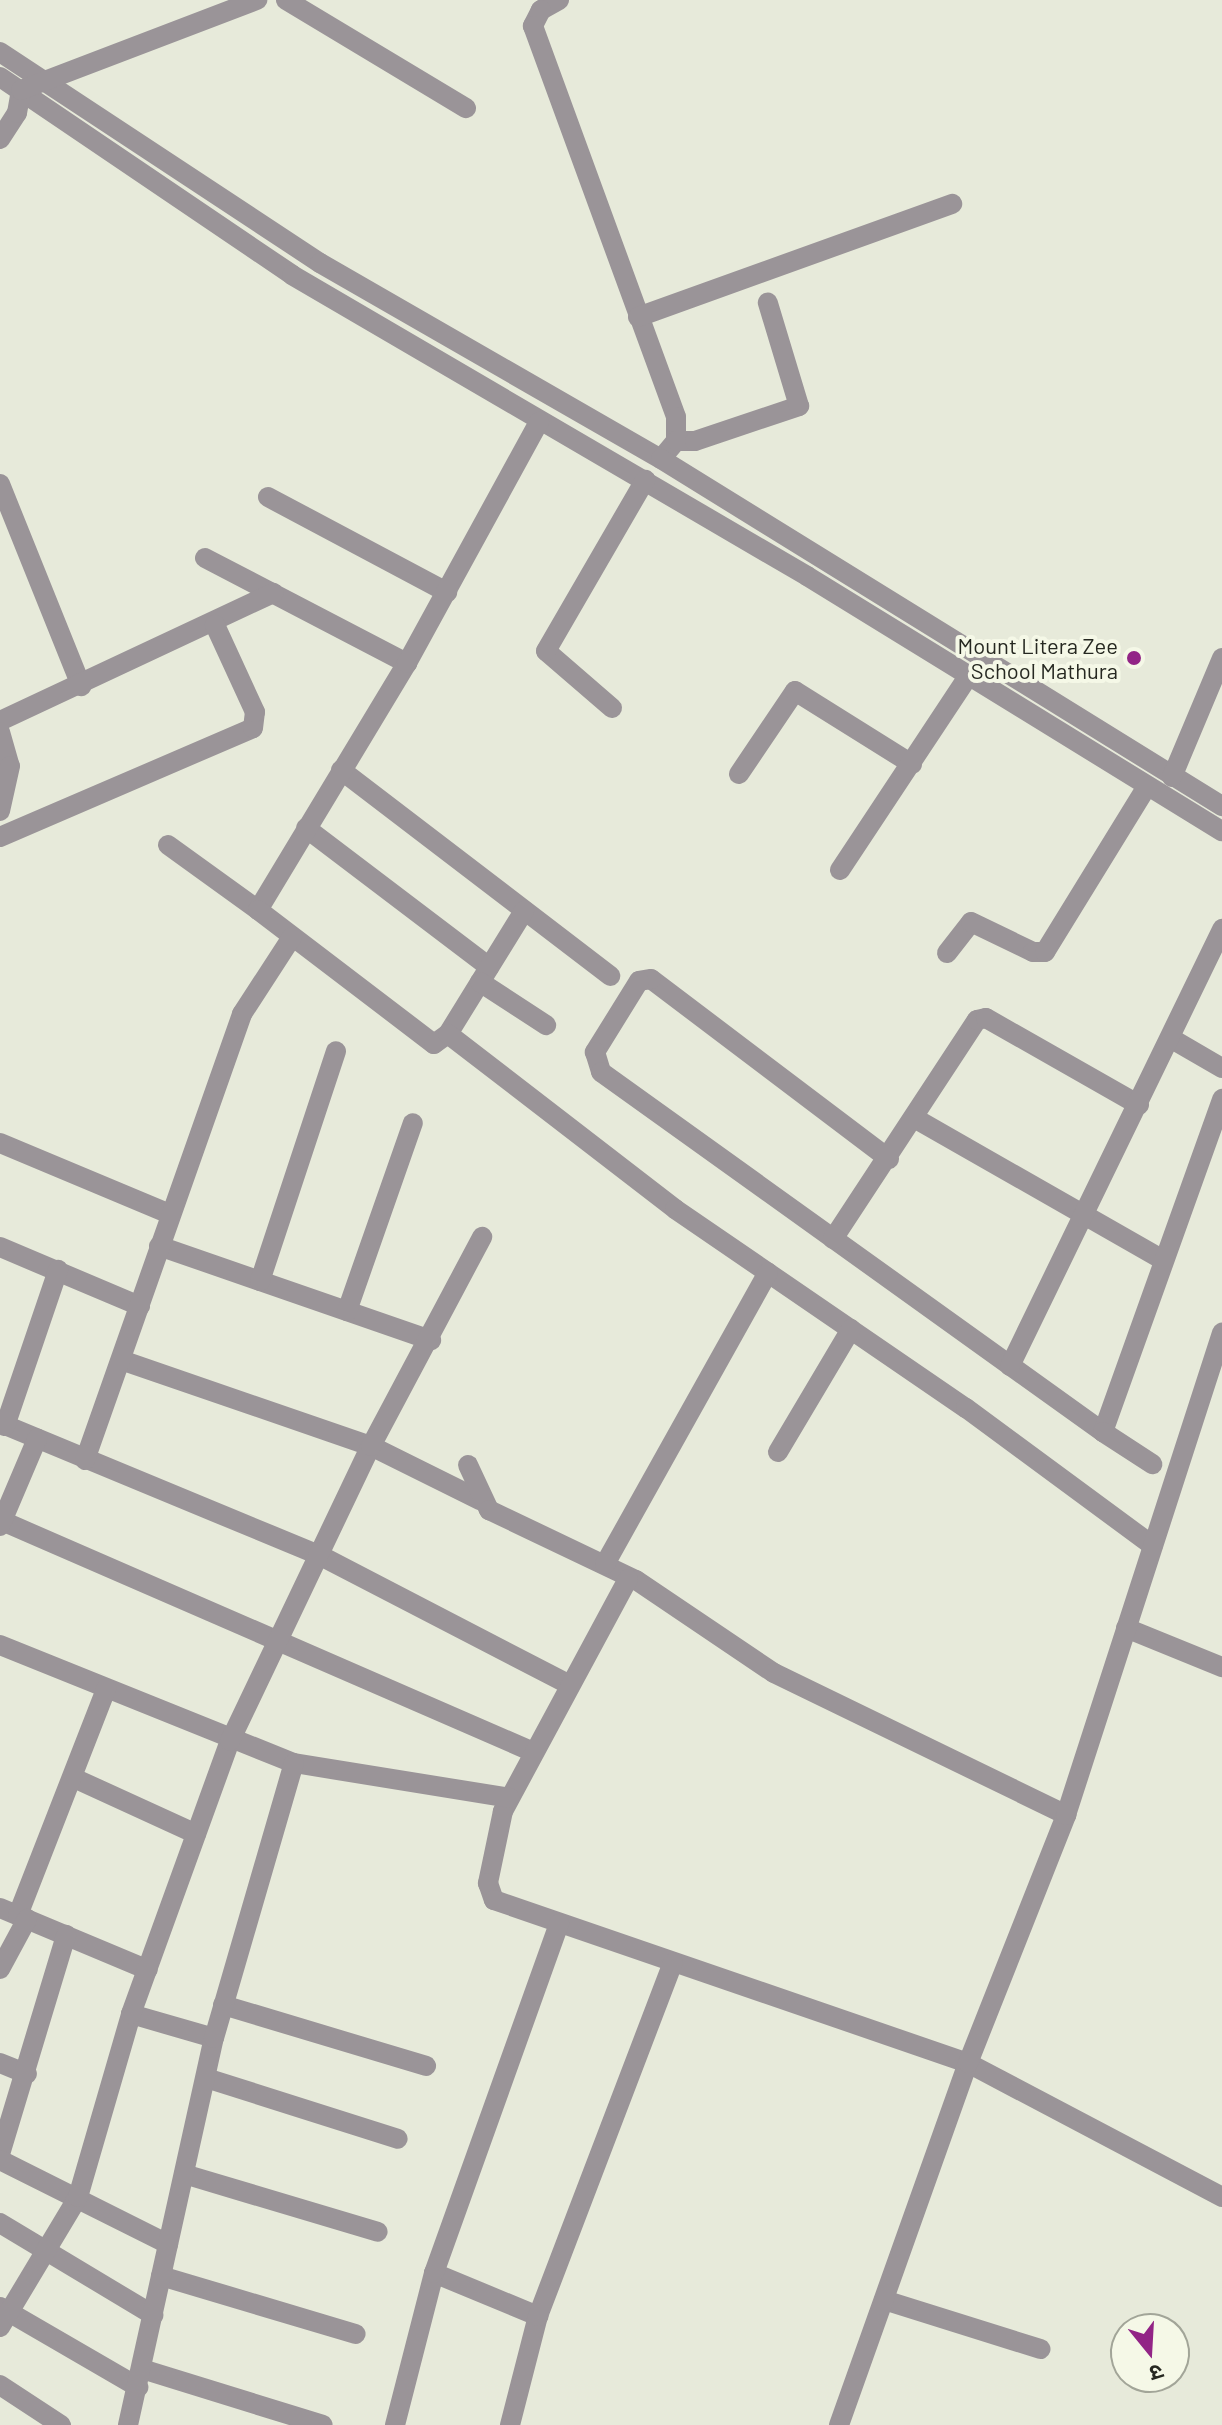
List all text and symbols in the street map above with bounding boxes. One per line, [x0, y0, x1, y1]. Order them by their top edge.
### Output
place label: Mount Litera Zee School Mathura [958, 632, 1118, 684]
marker: Mount Litera Zee School Mathura [1125, 649, 1143, 667]
north arrow [1110, 2313, 1190, 2393]
text: उ [1147, 2360, 1167, 2388]

